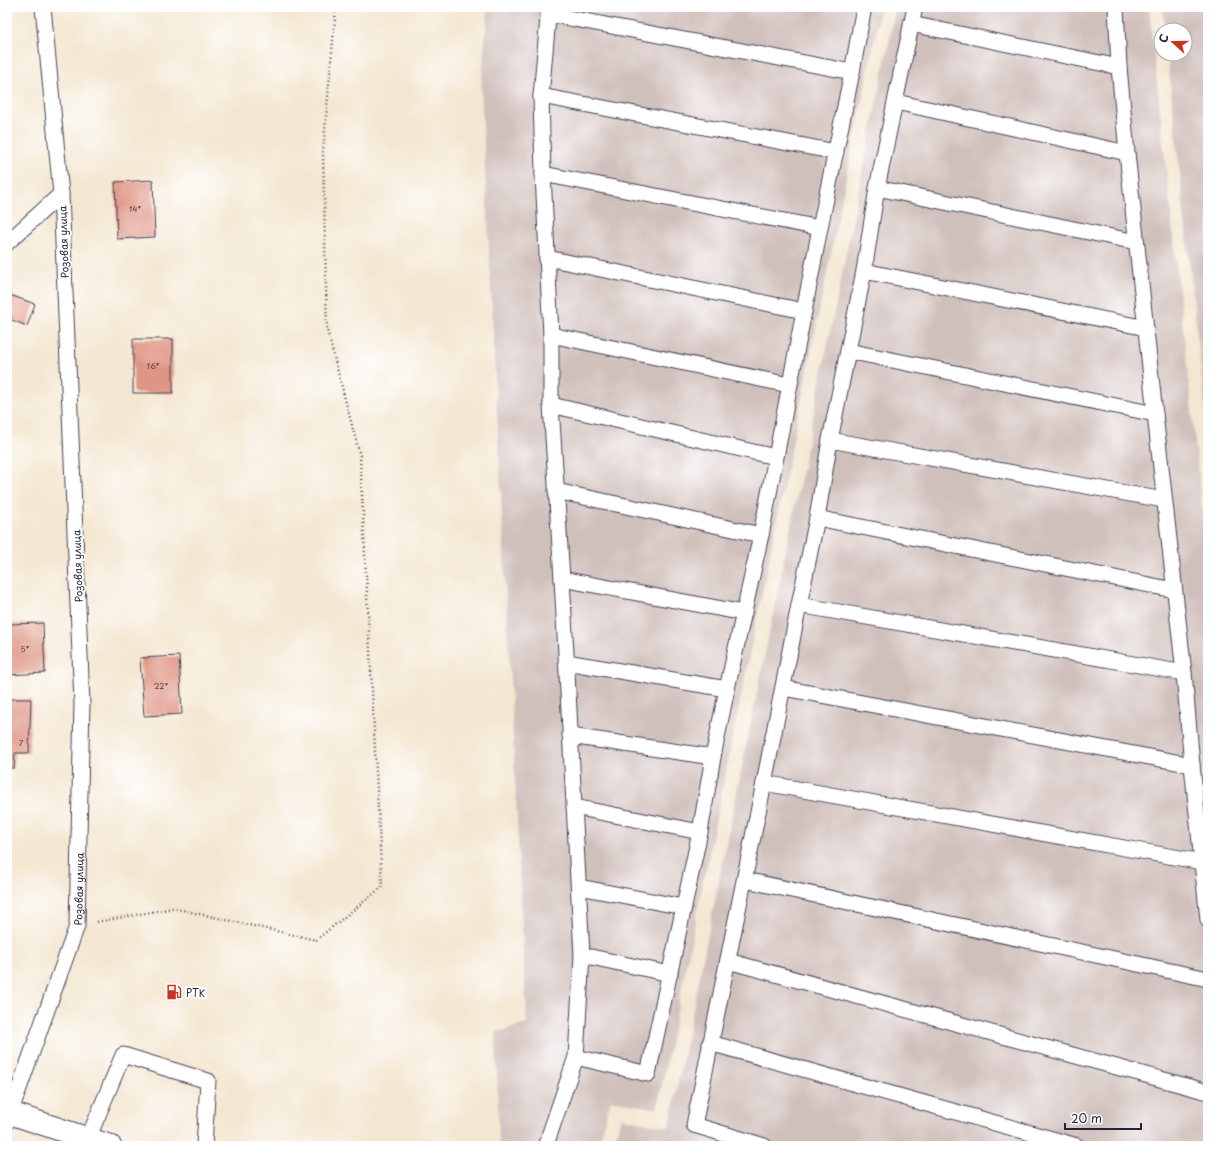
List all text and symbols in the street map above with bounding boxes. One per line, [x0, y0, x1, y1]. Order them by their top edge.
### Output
north arrow [1153, 22, 1193, 62]
text: С [1154, 31, 1173, 45]
house number: 14* [129, 203, 141, 215]
street label: Розовая улица [54, 205, 72, 279]
house number: 16* [147, 360, 159, 372]
street label: Розовая улица [68, 529, 86, 603]
house number: 5* [21, 643, 29, 655]
house number: 22* [154, 680, 168, 692]
house number: 7 [19, 737, 24, 749]
street label: Розовая улица [70, 852, 86, 926]
fuel station icon: РТК [165, 983, 183, 1001]
place label: РТК [186, 985, 205, 1000]
scale bar [1065, 1105, 1141, 1131]
text: 20 m [1071, 1109, 1102, 1127]

